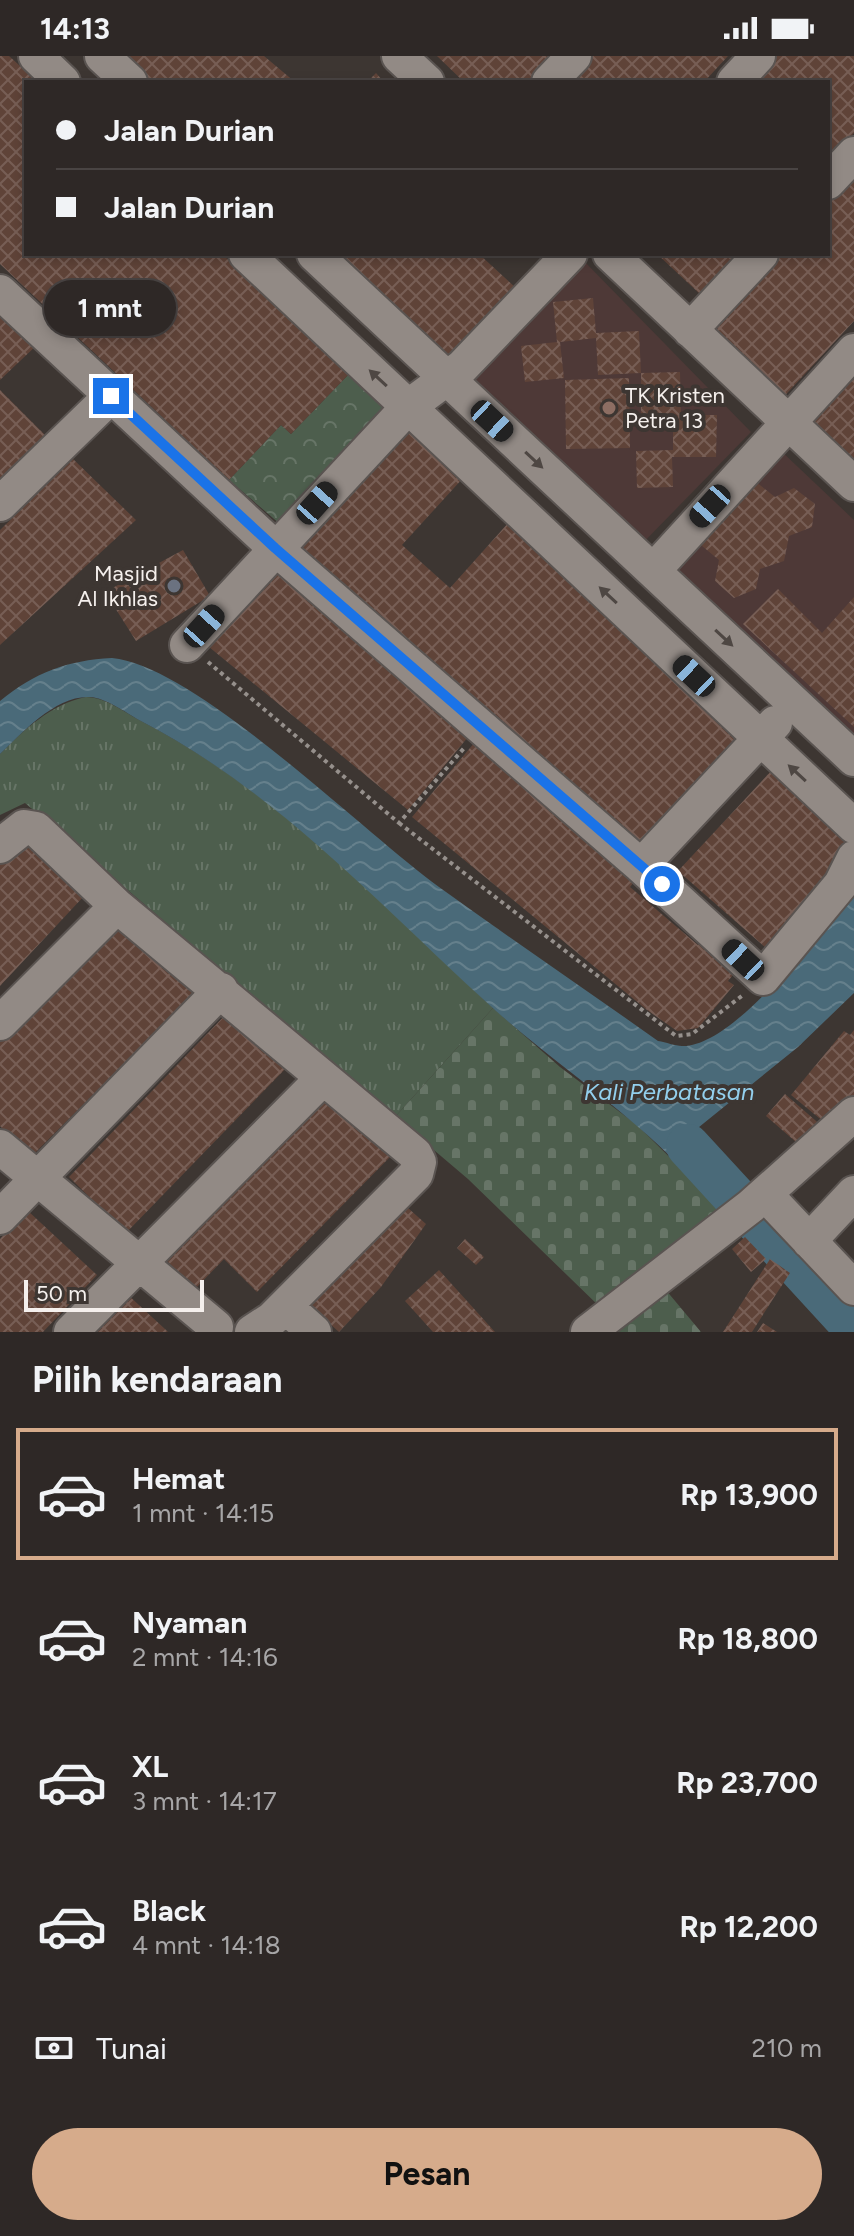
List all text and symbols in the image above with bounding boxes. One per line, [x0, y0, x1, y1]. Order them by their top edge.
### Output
text: 14:13 [40, 10, 110, 47]
text: Jalan Durian [104, 112, 274, 149]
text: Jalan Durian [104, 189, 274, 226]
callout: 1 mnt [45, 280, 177, 336]
text: 1 mnt [77, 292, 143, 324]
one-way arrow [369, 369, 388, 388]
route end [93, 378, 129, 414]
place label: TK Kristen Petra 13 [625, 382, 725, 434]
car [466, 396, 518, 446]
marker: TK Kristen Petra 13 [600, 399, 618, 417]
one-way arrow [525, 451, 544, 469]
car [292, 477, 342, 529]
car [685, 480, 735, 532]
place label: Masjid Al Ikhlas [78, 560, 158, 612]
marker: Masjid Al Ikhlas [165, 577, 183, 595]
one-way arrow [599, 586, 618, 604]
car [179, 600, 229, 652]
one-way arrow [715, 629, 734, 647]
car [668, 651, 720, 701]
one-way arrow [788, 764, 807, 782]
route start [644, 866, 680, 902]
car [717, 935, 769, 985]
water label: Kali Perbatasan [584, 1077, 754, 1106]
scale bar [24, 1276, 204, 1312]
text: 50 m [36, 1280, 87, 1307]
text: Pilih kendaraan [32, 1358, 282, 1401]
icon: car [36, 1458, 108, 1530]
text: Hemat [132, 1460, 225, 1497]
text: Rp 13,900 [680, 1476, 818, 1513]
text: 1 mnt · 14:15 [132, 1497, 274, 1529]
icon: car [36, 1602, 108, 1674]
text: Nyaman [132, 1604, 247, 1641]
text: Rp 18,800 [678, 1620, 818, 1657]
text: 2 mnt · 14:16 [132, 1641, 278, 1673]
icon: car [36, 1746, 108, 1818]
text: XL [132, 1748, 168, 1785]
text: Rp 23,700 [676, 1764, 818, 1801]
text: 3 mnt · 14:17 [132, 1785, 277, 1817]
icon: car [36, 1890, 108, 1962]
text: Black [132, 1892, 206, 1929]
text: Rp 12,200 [679, 1908, 818, 1945]
text: 4 mnt · 14:18 [132, 1929, 281, 1961]
icon: cash [32, 2026, 76, 2070]
text: Tunai [96, 2030, 167, 2067]
text: 210 m [752, 2032, 822, 2064]
button: Pesan [32, 2128, 822, 2220]

